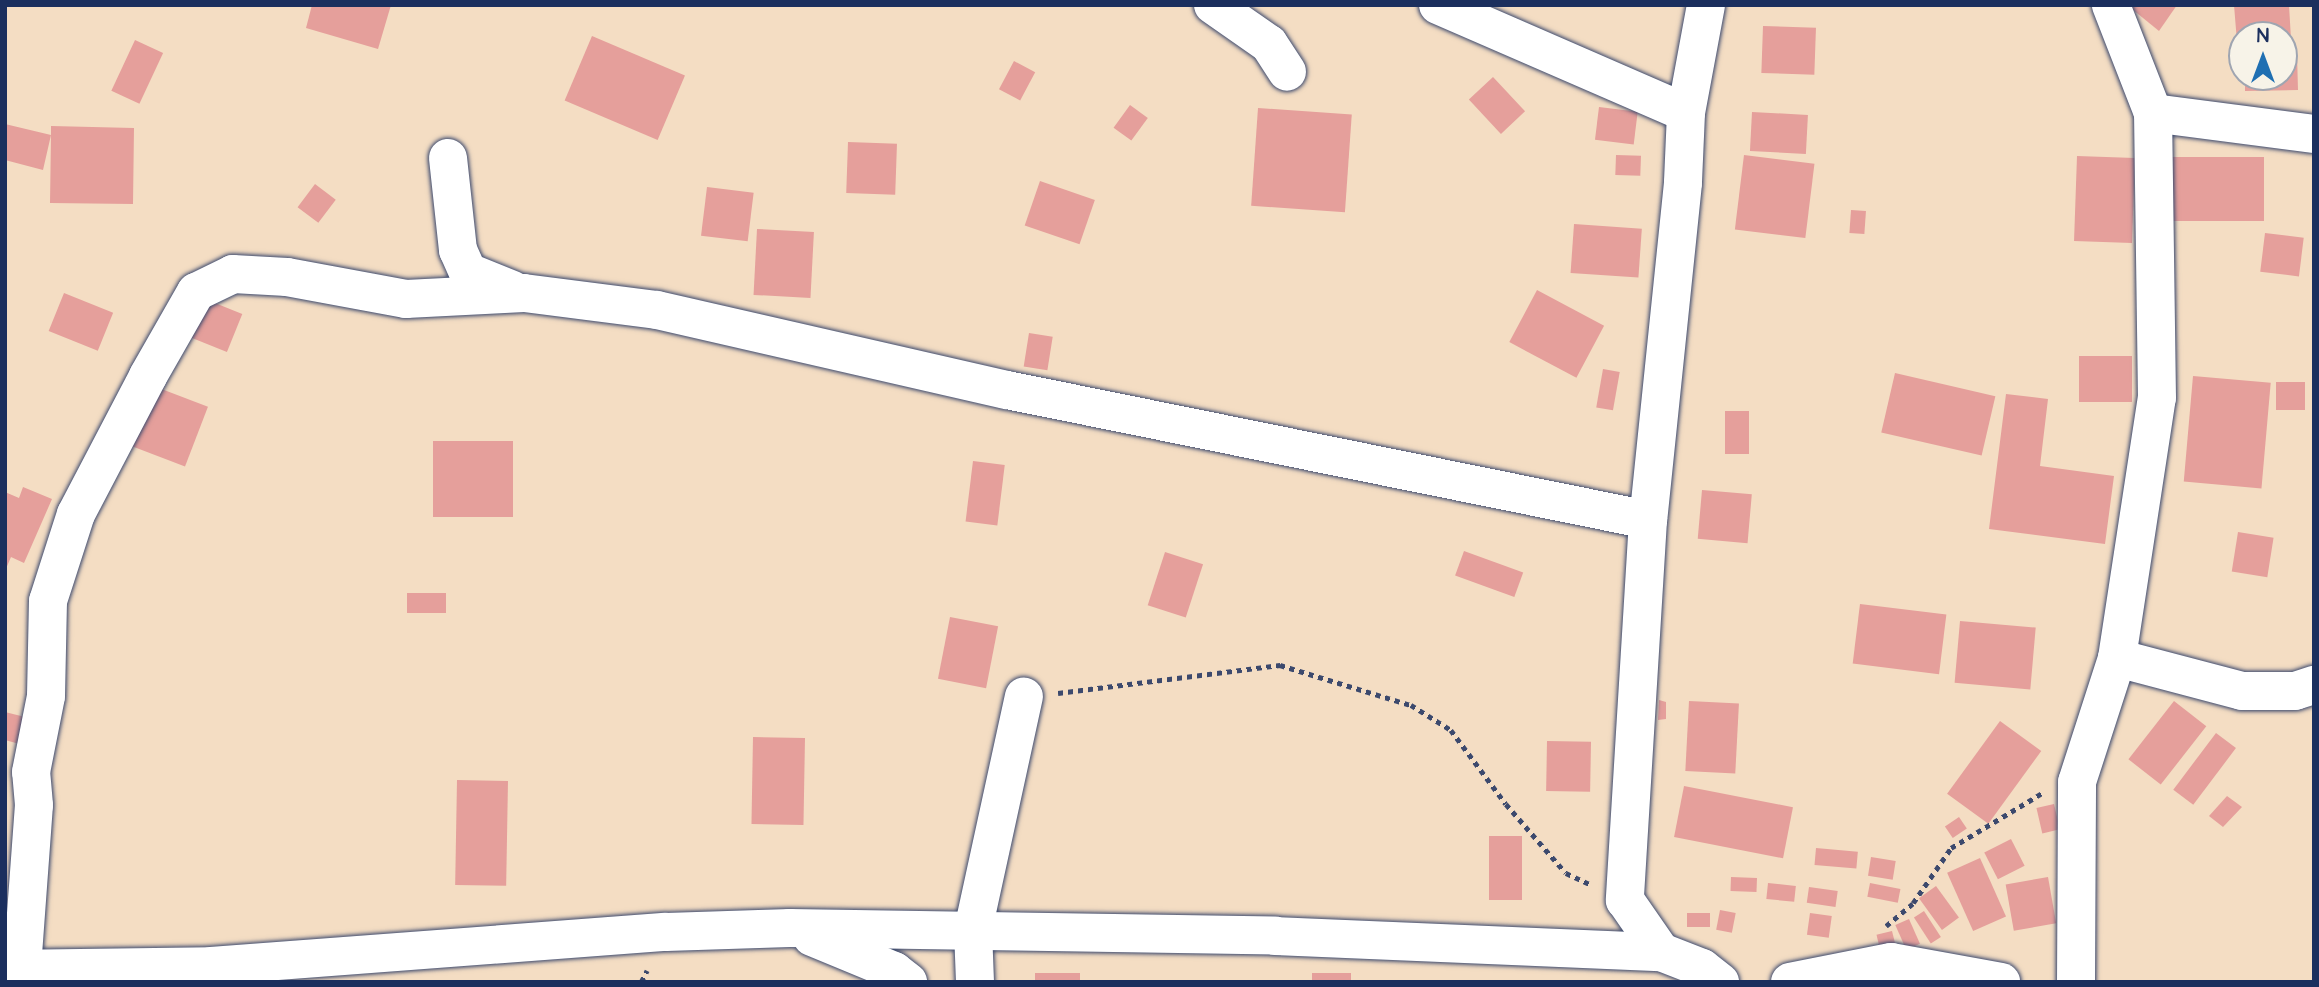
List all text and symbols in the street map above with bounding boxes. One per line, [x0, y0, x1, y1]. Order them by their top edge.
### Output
north arrow [2228, 21, 2298, 91]
text: N [2257, 23, 2269, 50]

